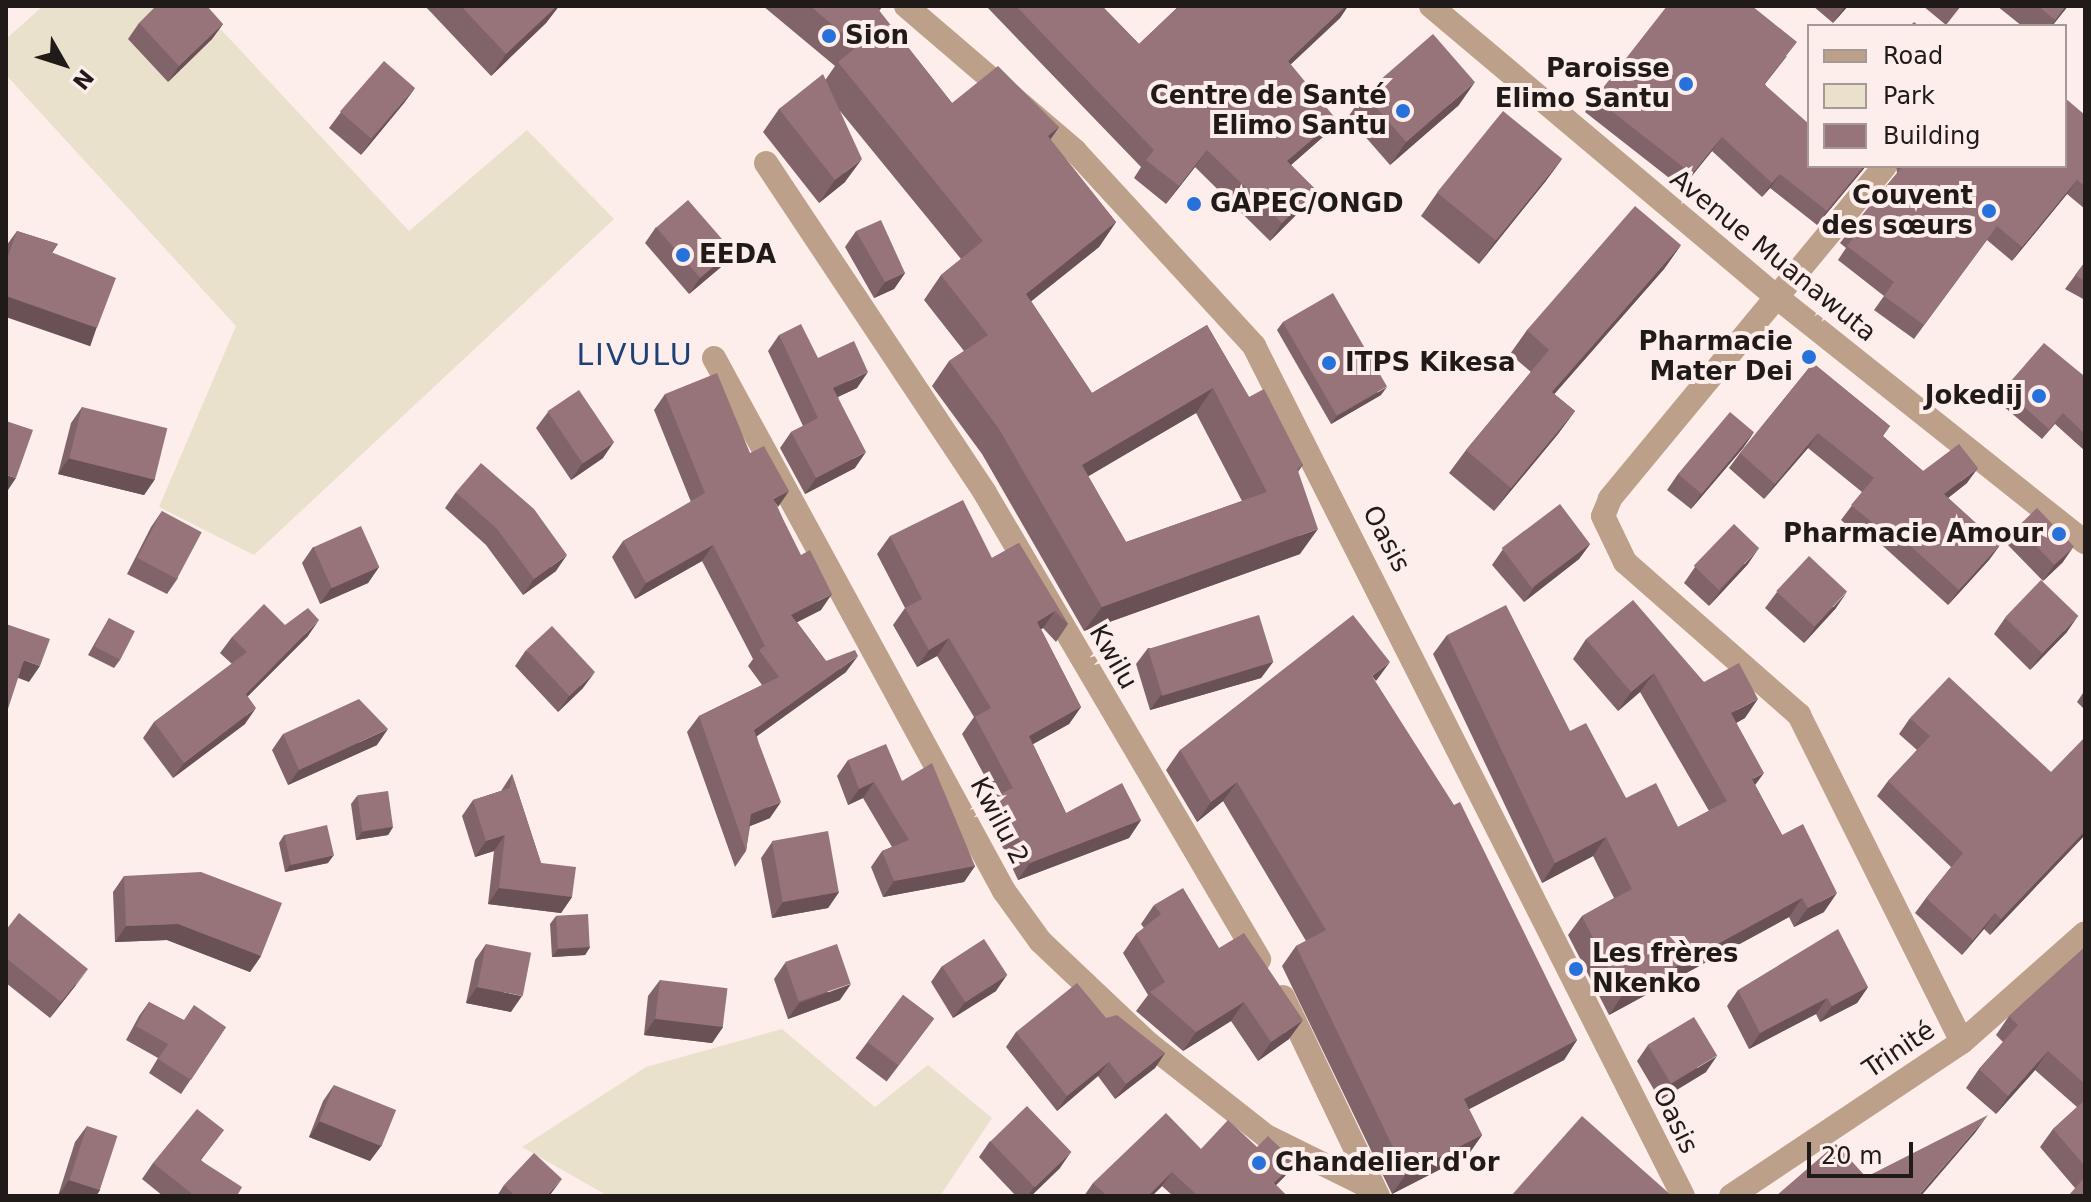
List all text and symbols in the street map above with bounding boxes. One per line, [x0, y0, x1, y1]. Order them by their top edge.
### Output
place label: Sion [845, 20, 909, 52]
north arrow [24, 24, 104, 104]
legend [1807, 24, 2067, 168]
marker: Sion [820, 27, 838, 45]
text: Road [1883, 42, 1943, 70]
place label: Paroisse Elimo Santu [1495, 53, 1670, 114]
text: N [68, 64, 99, 94]
marker: Paroisse Elimo Santu [1677, 75, 1695, 93]
place label: Centre de Santé Elimo Santu [1150, 80, 1387, 142]
text: Park [1883, 82, 1935, 110]
marker: Centre de Santé Elimo Santu [1394, 102, 1412, 120]
text: Building [1883, 122, 1980, 150]
street label: Avenue Muanawuta [1664, 163, 1882, 349]
place label: Couvent des sœurs [1821, 180, 1973, 242]
place label: GAPEC/ONGD [1210, 188, 1404, 220]
marker: GAPEC/ONGD [1185, 195, 1203, 213]
marker: Couvent des sœurs [1980, 202, 1998, 220]
place label: EEDA [699, 239, 776, 271]
marker: EEDA [674, 246, 692, 264]
place label: Pharmacie Mater Dei [1638, 326, 1793, 388]
district label: LIVULU [576, 337, 694, 373]
place label: ITPS Kikesa [1345, 347, 1516, 379]
marker: Pharmacie Mater Dei [1800, 348, 1818, 366]
marker: ITPS Kikesa [1320, 354, 1338, 372]
place label: Jokedij [1925, 380, 2023, 412]
marker: Jokedij [2030, 387, 2048, 405]
street label: Oasis [1356, 500, 1416, 578]
place label: Pharmacie Amour [1783, 518, 2043, 550]
marker: Pharmacie Amour [2050, 525, 2068, 543]
street label: Kwilu [1082, 619, 1144, 695]
street label: Kwilu 2 [963, 772, 1035, 870]
place label: Les frères Nkenko [1592, 938, 1738, 1000]
marker: Les frères Nkenko [1567, 960, 1585, 978]
street label: Trinité [1857, 1015, 1941, 1085]
street label: Oasis [1645, 1081, 1705, 1159]
scale bar [1811, 1126, 1917, 1176]
text: 20 m [1821, 1142, 1883, 1170]
place label: Chandelier d'or [1275, 1147, 1499, 1179]
marker: Chandelier d'or [1250, 1154, 1268, 1172]

